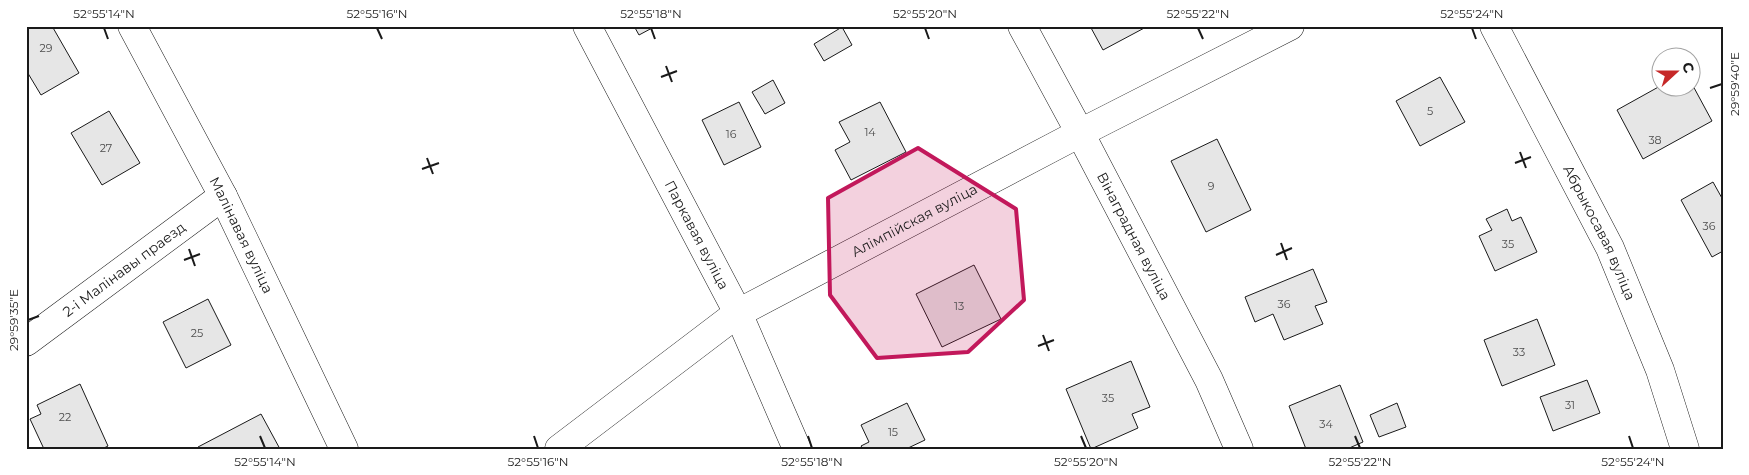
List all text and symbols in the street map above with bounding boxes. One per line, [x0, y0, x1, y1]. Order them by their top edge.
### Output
text: 52°55'14"N [73, 6, 135, 21]
text: 52°55'16"N [347, 6, 407, 21]
text: 52°55'18"N [620, 6, 682, 21]
text: 52°55'20"N [893, 6, 957, 21]
text: 52°55'22"N [1167, 6, 1229, 21]
text: 52°55'24"N [1440, 6, 1504, 21]
house number: 29 [40, 41, 53, 55]
north arrow [1652, 48, 1702, 98]
text: 29°59'40"E [1727, 52, 1742, 116]
text: С [1678, 59, 1698, 75]
house number: 5 [1427, 104, 1433, 118]
house number: 14 [864, 125, 876, 139]
house number: 16 [726, 127, 737, 141]
house number: 38 [1648, 133, 1662, 147]
house number: 27 [100, 141, 112, 155]
street label: Абрыкосавая вуліца [1559, 162, 1639, 303]
street label: Вінаградная вуліца [1093, 169, 1175, 303]
street label: Малінавая вуліца [205, 174, 277, 296]
street label: Паркавая вуліца [661, 177, 733, 293]
house number: 9 [1208, 179, 1215, 193]
street label: Алімпійская вуліца [848, 180, 980, 261]
street label: 2-і Малінавы праезд [59, 218, 189, 321]
house number: 36 [1703, 219, 1716, 233]
house number: 35 [1502, 237, 1514, 251]
text: 29°59'35"E [6, 289, 21, 351]
house number: 36 [1278, 297, 1291, 311]
house number: 13 [954, 299, 964, 313]
house number: 25 [191, 326, 203, 340]
house number: 33 [1513, 345, 1525, 359]
house number: 35 [1102, 391, 1114, 405]
house number: 31 [1565, 398, 1575, 412]
house number: 22 [59, 410, 71, 424]
house number: 34 [1319, 417, 1333, 431]
house number: 15 [888, 425, 898, 439]
text: 52°55'14"N [234, 454, 296, 469]
text: 52°55'16"N [508, 454, 568, 469]
text: 52°55'18"N [781, 454, 843, 469]
text: 52°55'20"N [1054, 454, 1118, 469]
text: 52°55'22"N [1329, 454, 1391, 469]
text: 52°55'24"N [1601, 454, 1665, 469]

